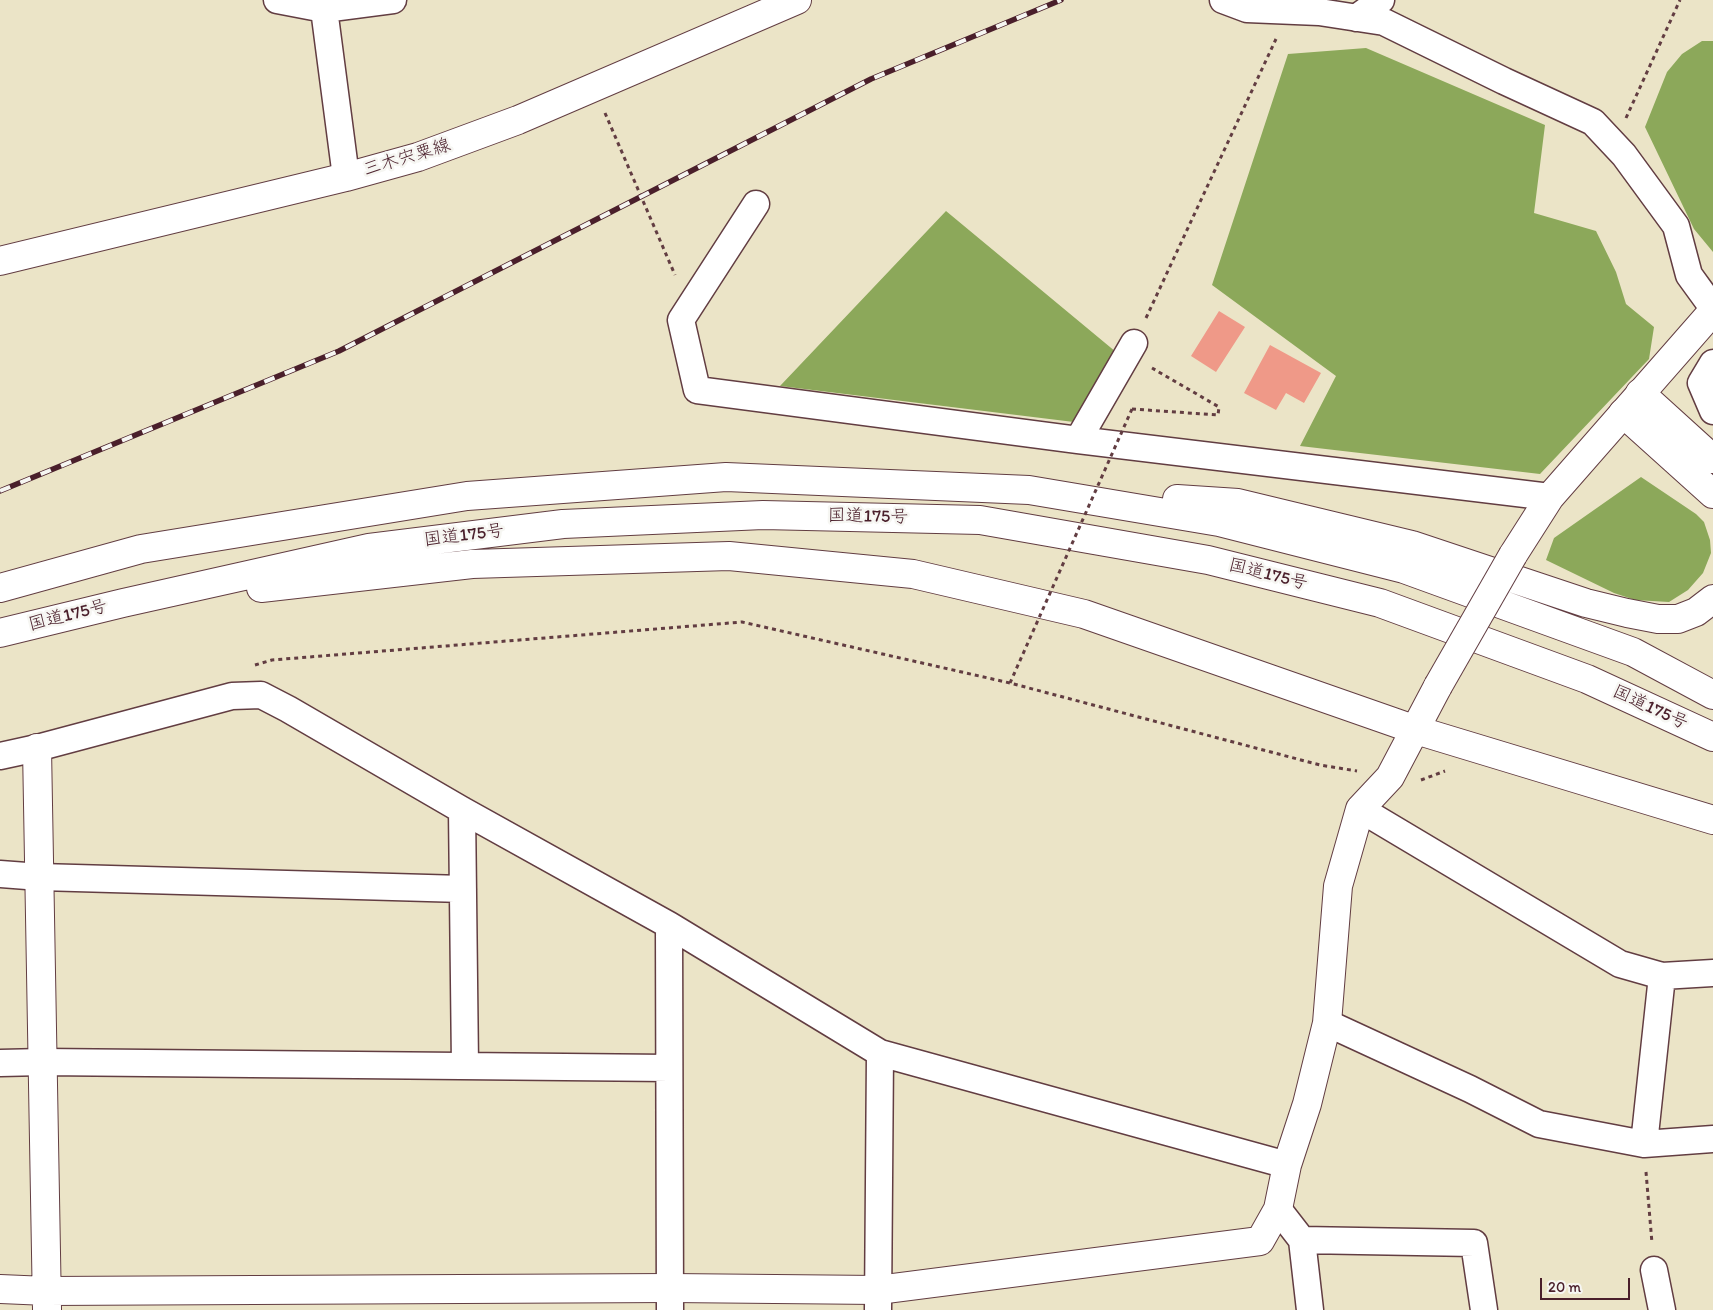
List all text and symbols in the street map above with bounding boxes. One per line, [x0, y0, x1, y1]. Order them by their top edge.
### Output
street label: 三木宍粟線 [361, 135, 453, 181]
street label: 国道175号 [827, 505, 909, 529]
street label: 国道175号 [423, 520, 505, 552]
street label: 国道175号 [1226, 555, 1310, 595]
street label: 国道175号 [26, 596, 110, 636]
street label: 国道175号 [1609, 681, 1691, 735]
scale bar [1543, 1268, 1633, 1300]
text: 20 m [1548, 1278, 1581, 1296]

